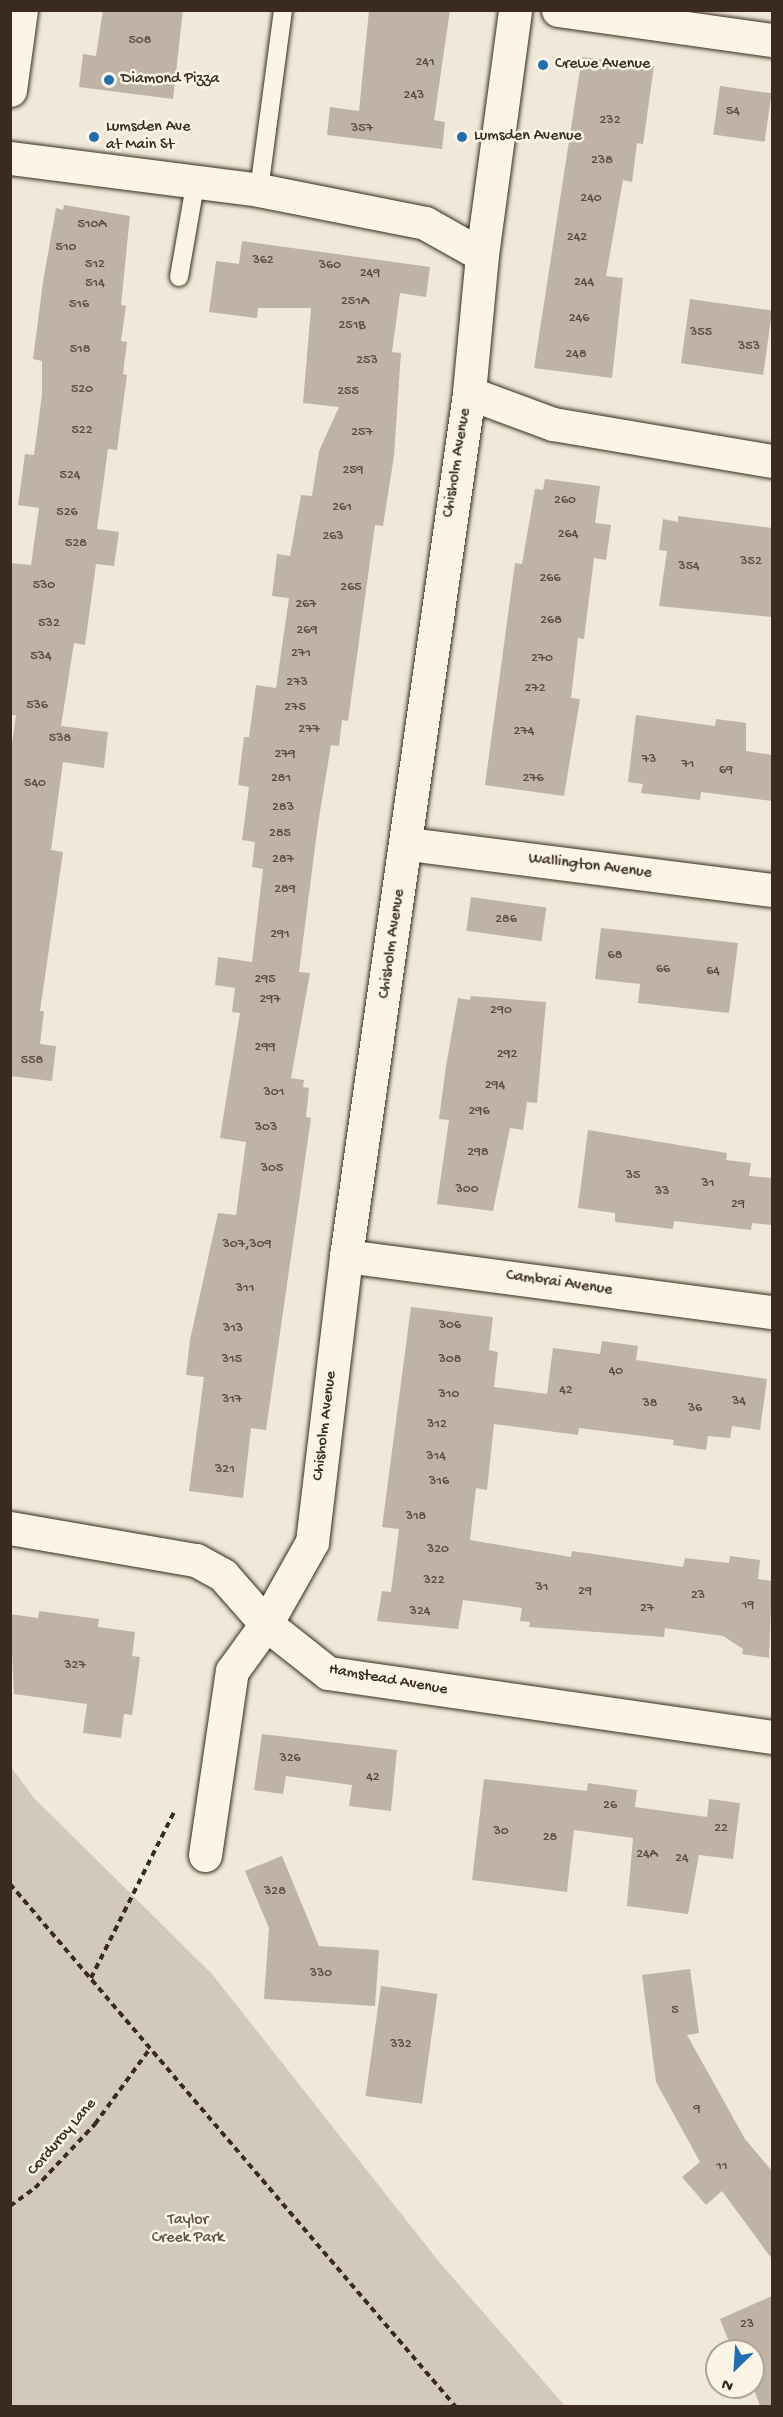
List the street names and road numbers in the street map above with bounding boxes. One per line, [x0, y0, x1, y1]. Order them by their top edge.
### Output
street label: Chisholm Avenue [440, 407, 476, 519]
street label: Wallington Avenue [527, 850, 653, 884]
street label: Chisholm Avenue [376, 888, 410, 1000]
street label: Cambrai Avenue [505, 1267, 613, 1301]
street label: Chisholm Avenue [310, 1370, 342, 1482]
street label: Hamstead Avenue [327, 1661, 449, 1701]
street label: Corduroy Lane [24, 2096, 102, 2180]

